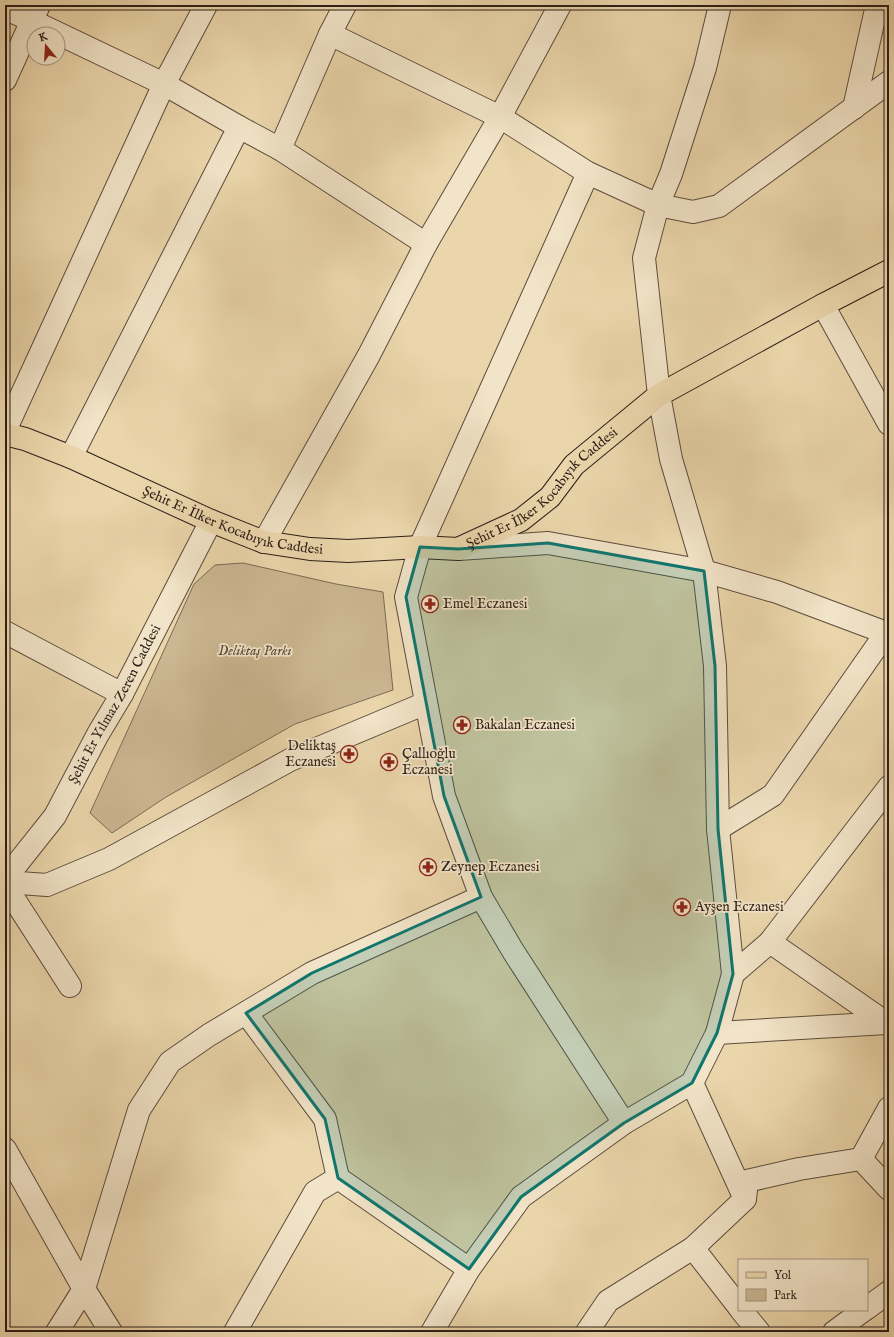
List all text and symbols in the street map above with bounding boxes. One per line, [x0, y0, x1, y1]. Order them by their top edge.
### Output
north arrow [26, 26, 66, 66]
text: K [37, 29, 50, 45]
street label: Şehit Er İlker Kocabıyık Caddesi [463, 423, 622, 553]
street label: Şehit Er İlker Kocabıyık Caddesi [140, 482, 324, 559]
pharmacy icon: Emel Eczanesi [420, 594, 440, 614]
place label: Emel Eczanesi [443, 595, 528, 613]
street label: Şehit Er Yılmaz Zeren Caddesi [64, 622, 165, 787]
park label: Deliktaş Parkı [218, 642, 292, 660]
pharmacy icon: Bakalan Eczanesi [452, 715, 472, 735]
place label: Bakalan Eczanesi [475, 716, 575, 734]
place label: Deliktaş Eczanesi [285, 737, 336, 771]
pharmacy icon: Deliktaş Eczanesi [339, 744, 359, 764]
place label: Çallıoğlu Eczanesi [402, 745, 456, 779]
pharmacy icon: Çallıoğlu Eczanesi [379, 752, 399, 772]
pharmacy icon: Zeynep Eczanesi [418, 857, 438, 877]
place label: Zeynep Eczanesi [441, 858, 540, 876]
pharmacy icon: Ayşen Eczanesi [672, 897, 692, 917]
place label: Ayşen Eczanesi [694, 898, 784, 916]
legend [738, 1259, 868, 1311]
text: Yol [774, 1268, 792, 1283]
text: Park [774, 1288, 797, 1303]

